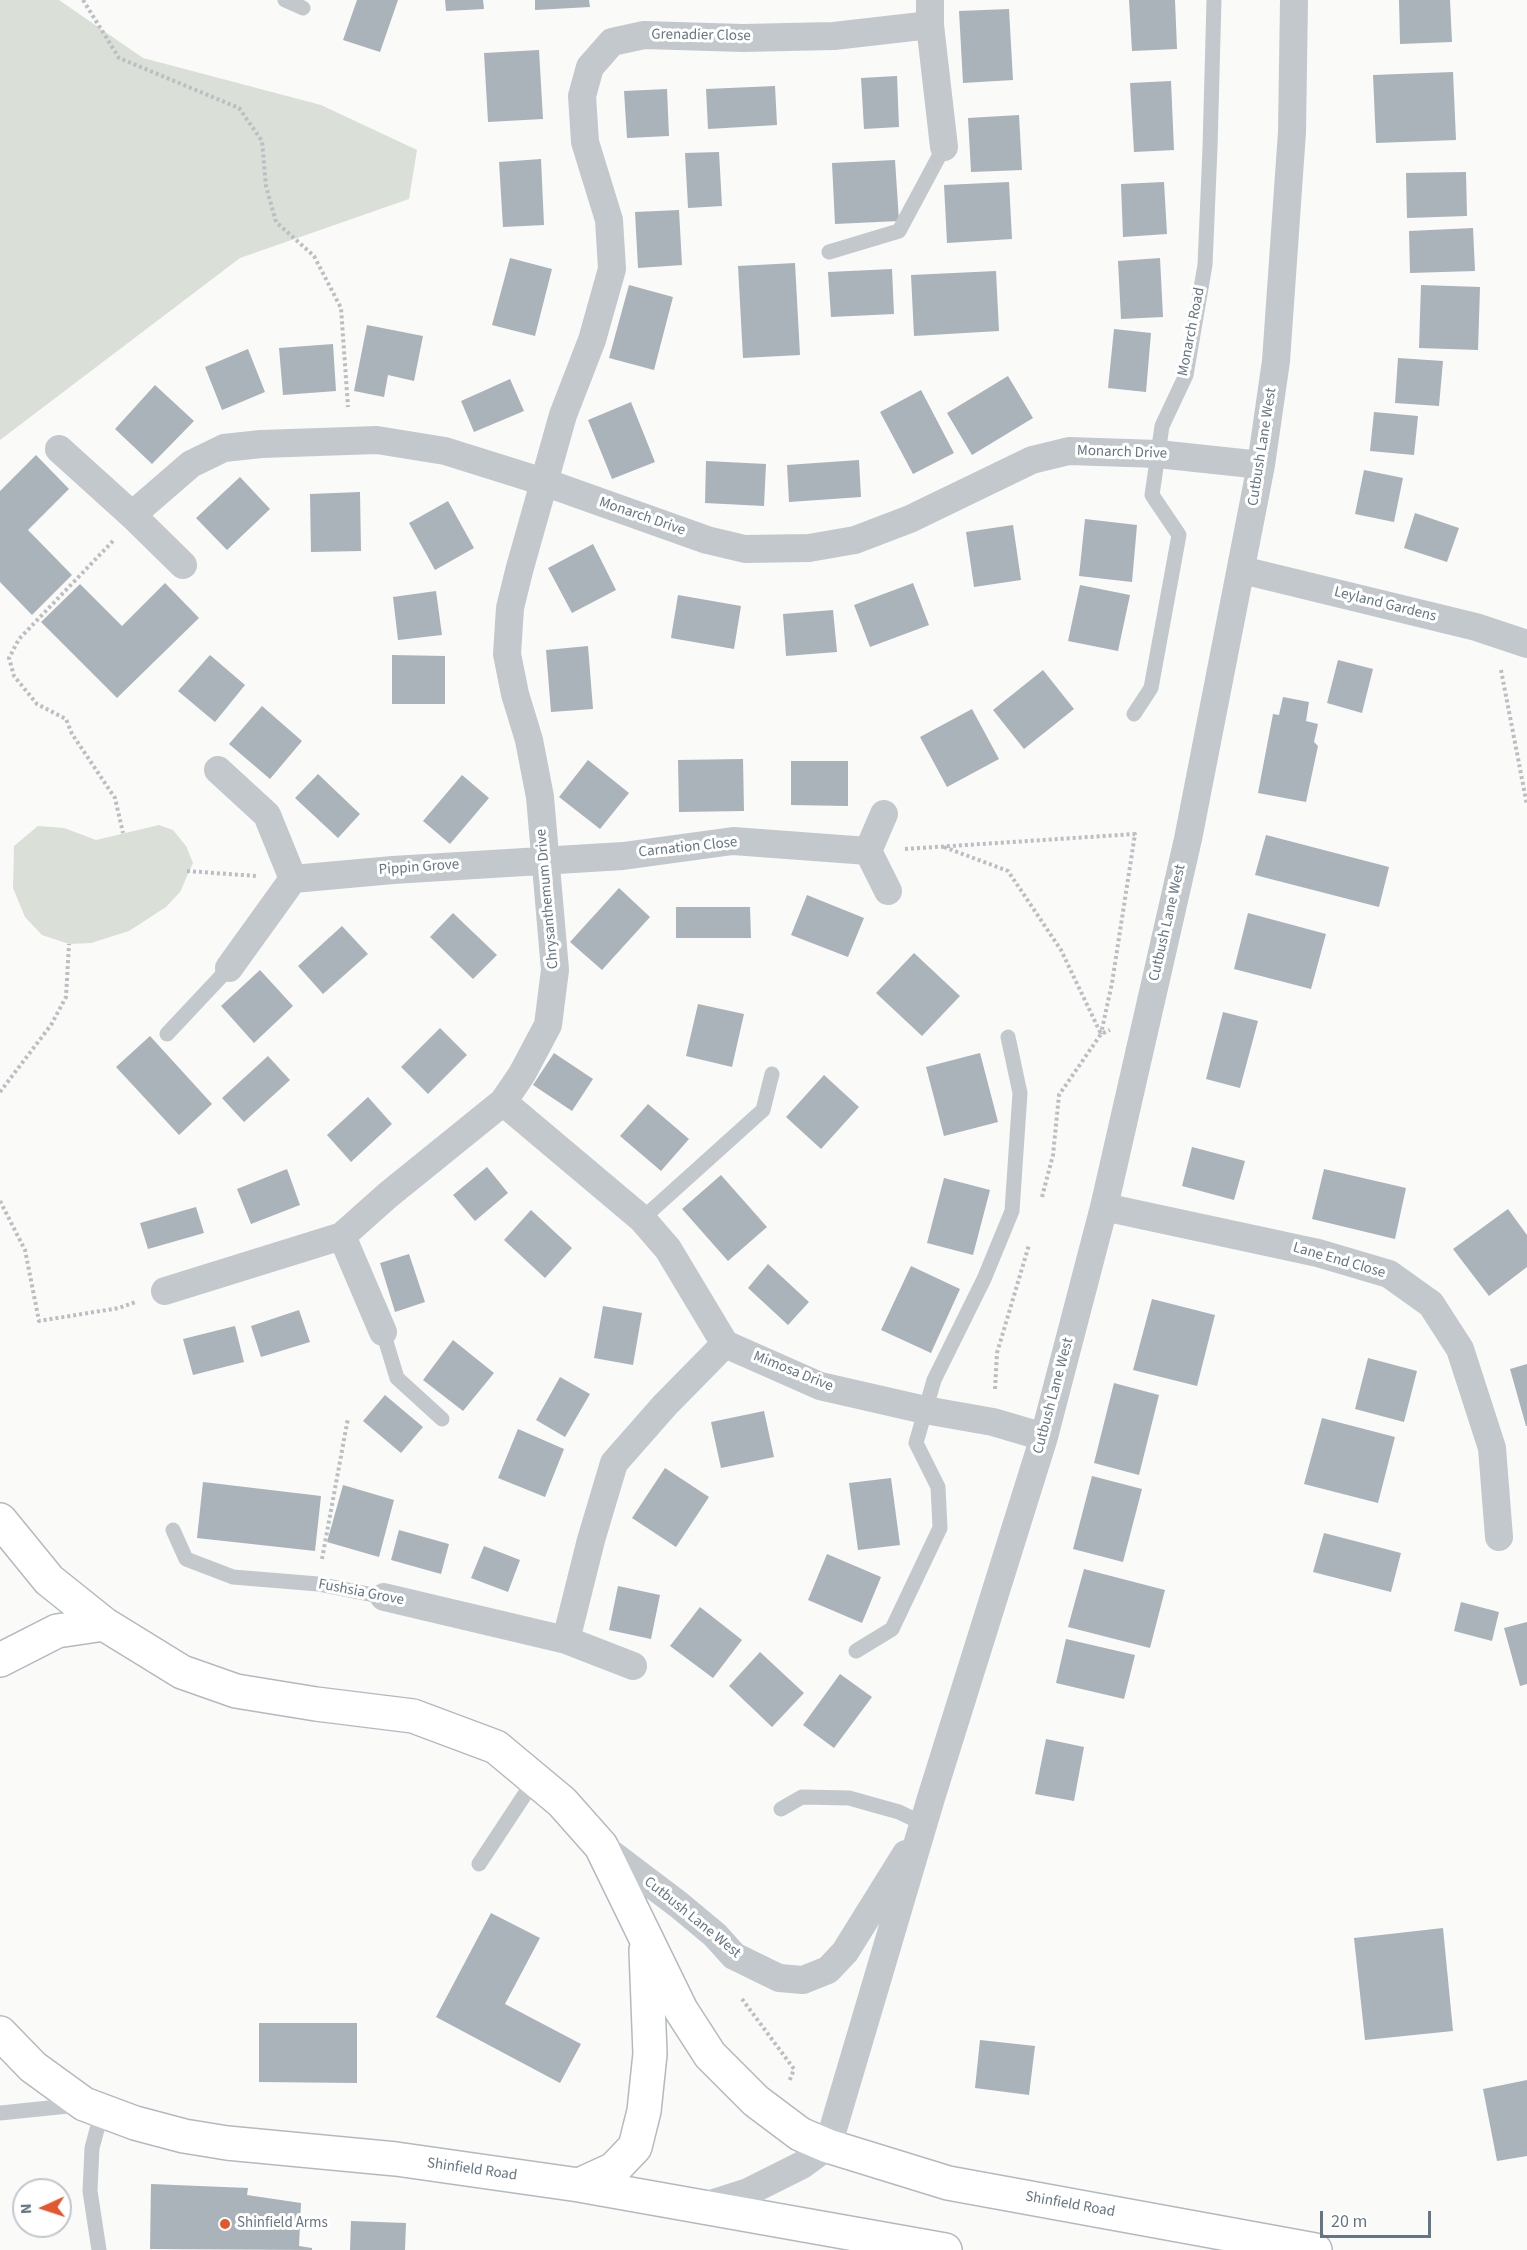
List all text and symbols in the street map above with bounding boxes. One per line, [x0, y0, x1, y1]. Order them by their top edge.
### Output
street label: Grenadier Close [651, 26, 751, 46]
street label: Monarch Road [1175, 286, 1209, 378]
street label: Cutbush Lane West [1245, 387, 1281, 507]
street label: Monarch Drive [1077, 442, 1167, 464]
street label: Monarch Drive [596, 494, 688, 540]
street label: Leyland Gardens [1332, 584, 1438, 626]
street label: Chrysanthemum Drive [533, 828, 563, 970]
street label: Carnation Close [638, 834, 738, 862]
street label: Pippin Grove [378, 856, 460, 880]
street label: Cutbush Lane West [1146, 863, 1190, 983]
street label: Lane End Close [1291, 1239, 1387, 1283]
street label: Cutbush Lane West [1030, 1336, 1078, 1456]
street label: Mimosa Drive [750, 1348, 836, 1396]
street label: Fushsia Grove [317, 1576, 405, 1610]
street label: Cutbush Lane West [640, 1873, 744, 1963]
street label: Shinfield Road [426, 2155, 518, 2185]
north arrow [12, 2178, 72, 2238]
street label: Shinfield Road [1024, 2188, 1116, 2222]
scale bar [1323, 2199, 1434, 2237]
text: N [15, 2203, 37, 2215]
text: 20 m [1331, 2209, 1367, 2234]
place label: Shinfield Arms [237, 2215, 328, 2233]
marker: Shinfield Arms [218, 2217, 232, 2231]

